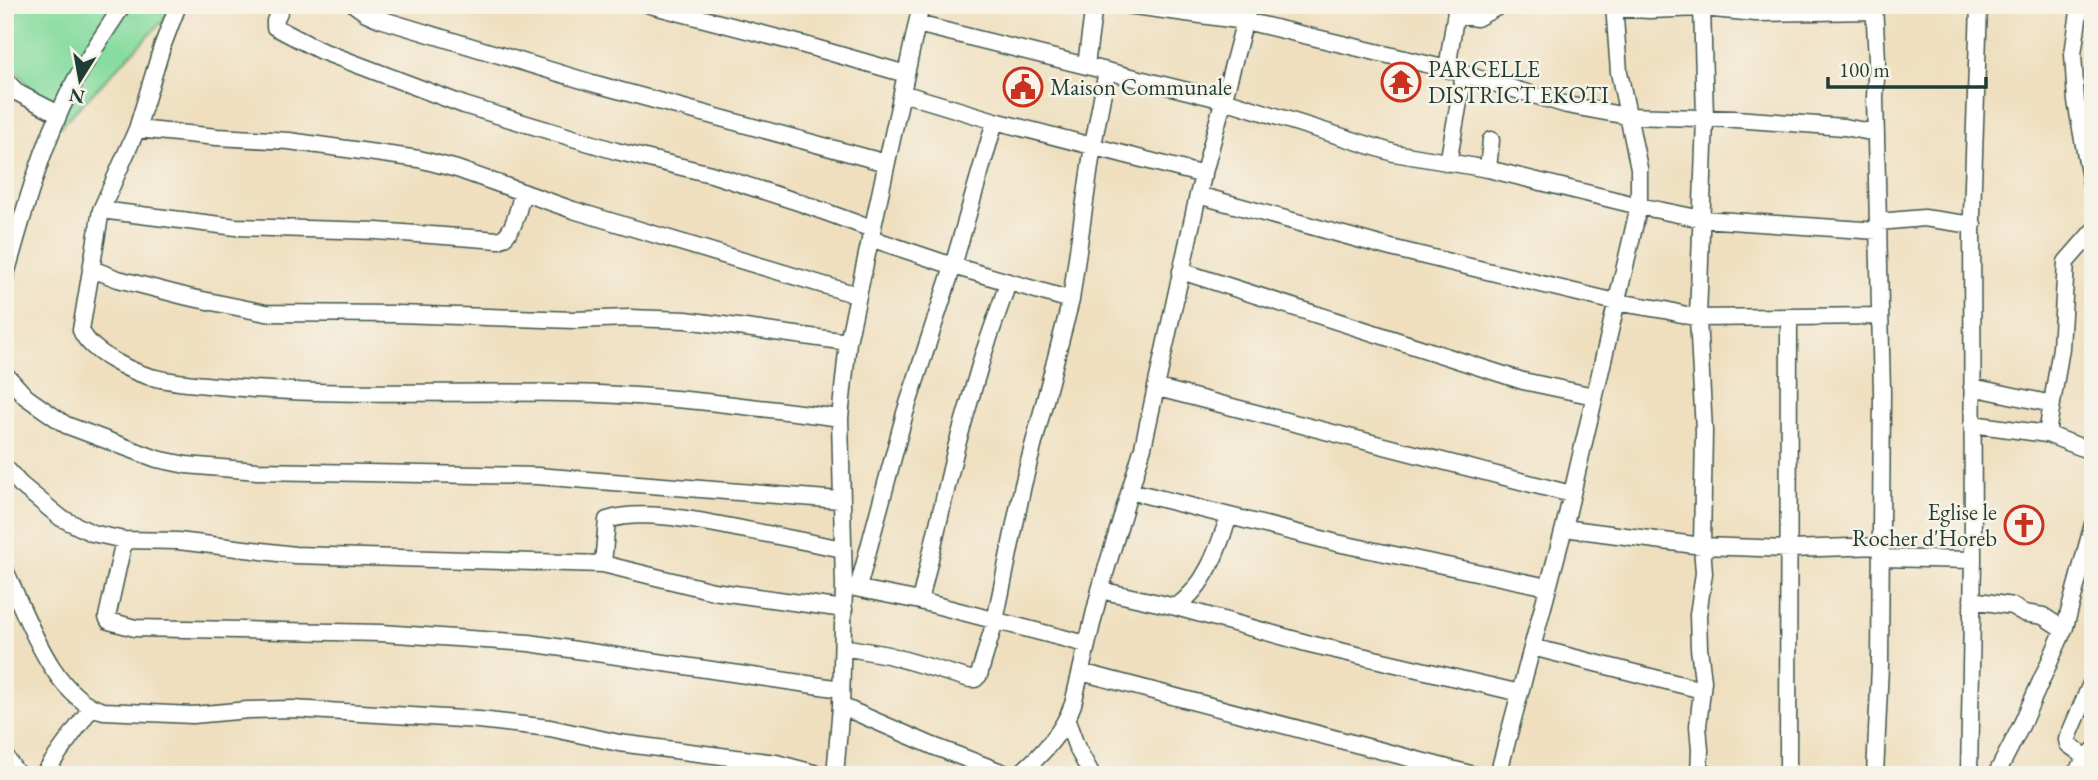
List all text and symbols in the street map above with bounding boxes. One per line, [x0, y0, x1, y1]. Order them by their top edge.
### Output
north arrow [46, 46, 116, 116]
scale bar [1828, 46, 1986, 90]
place label: PARCELLE DISTRICT EKOTI [1428, 54, 1609, 110]
text: 100 m [1839, 56, 1890, 83]
temple icon: PARCELLE DISTRICT EKOTI [1380, 61, 1422, 103]
public building icon: Maison Communale [1002, 66, 1044, 108]
place label: Maison Communale [1050, 72, 1232, 102]
text: N [66, 82, 87, 110]
place label: Eglise le Rocher d'Horeb [1852, 497, 1997, 553]
church icon: Eglise le Rocher d'Horeb [2003, 504, 2045, 546]

